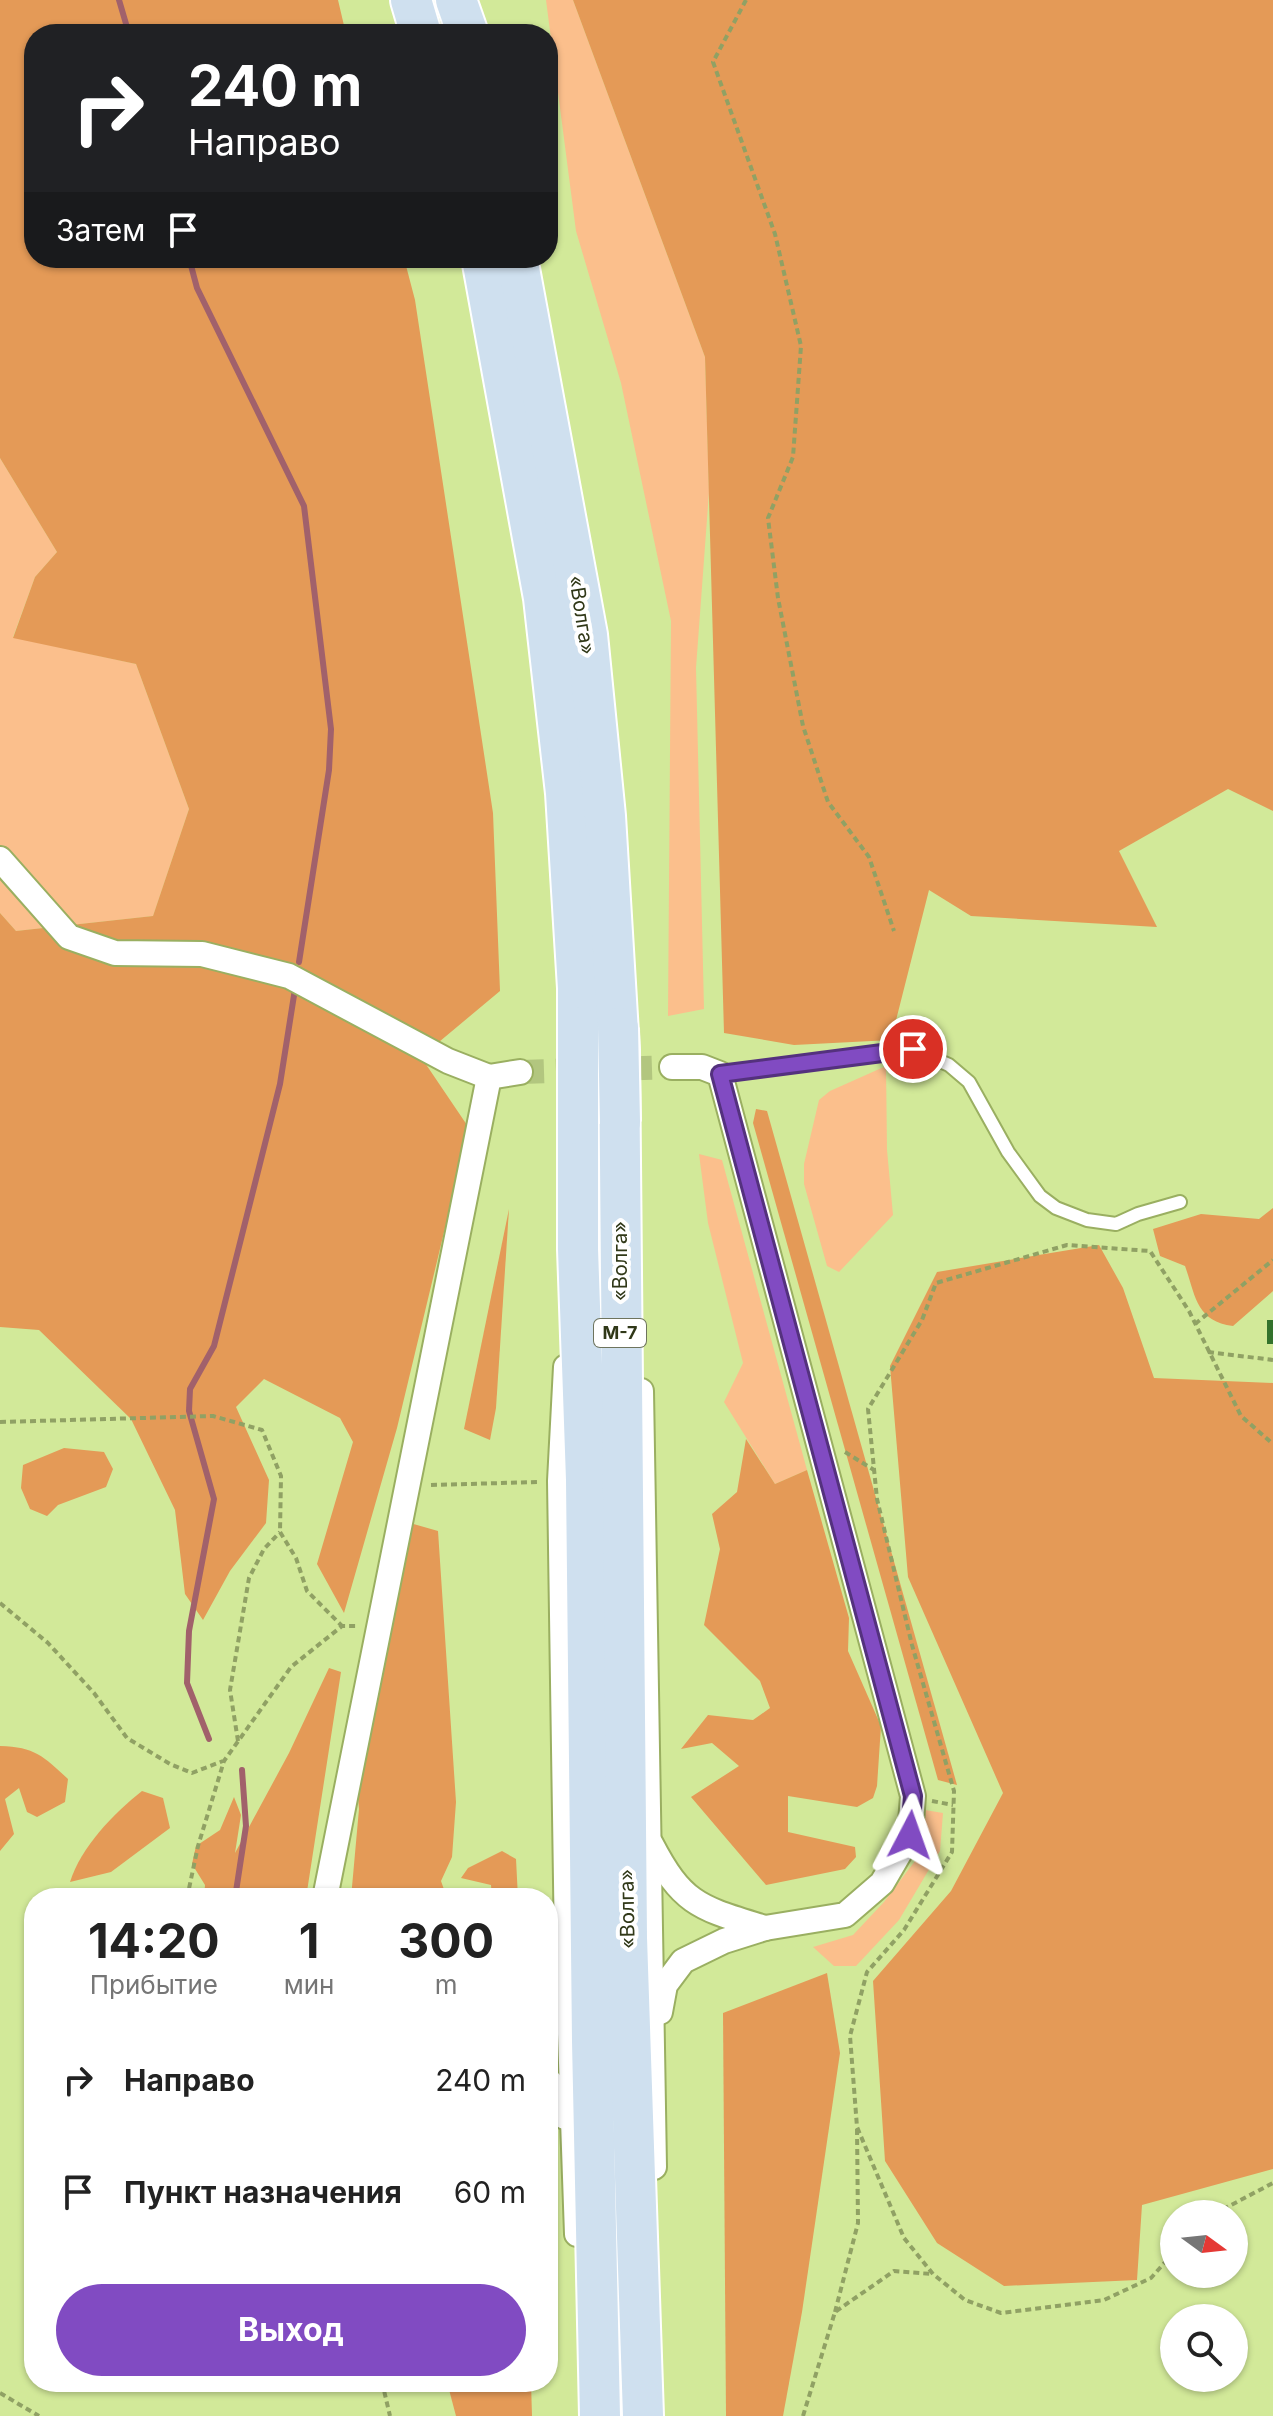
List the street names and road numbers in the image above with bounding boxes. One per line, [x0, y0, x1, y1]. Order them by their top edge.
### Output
street label: «Волга» [564, 574, 600, 656]
street label: «Волга» [608, 1221, 632, 1301]
road number: М-7 [594, 1319, 646, 1347]
street label: «Волга» [614, 1869, 640, 1949]

